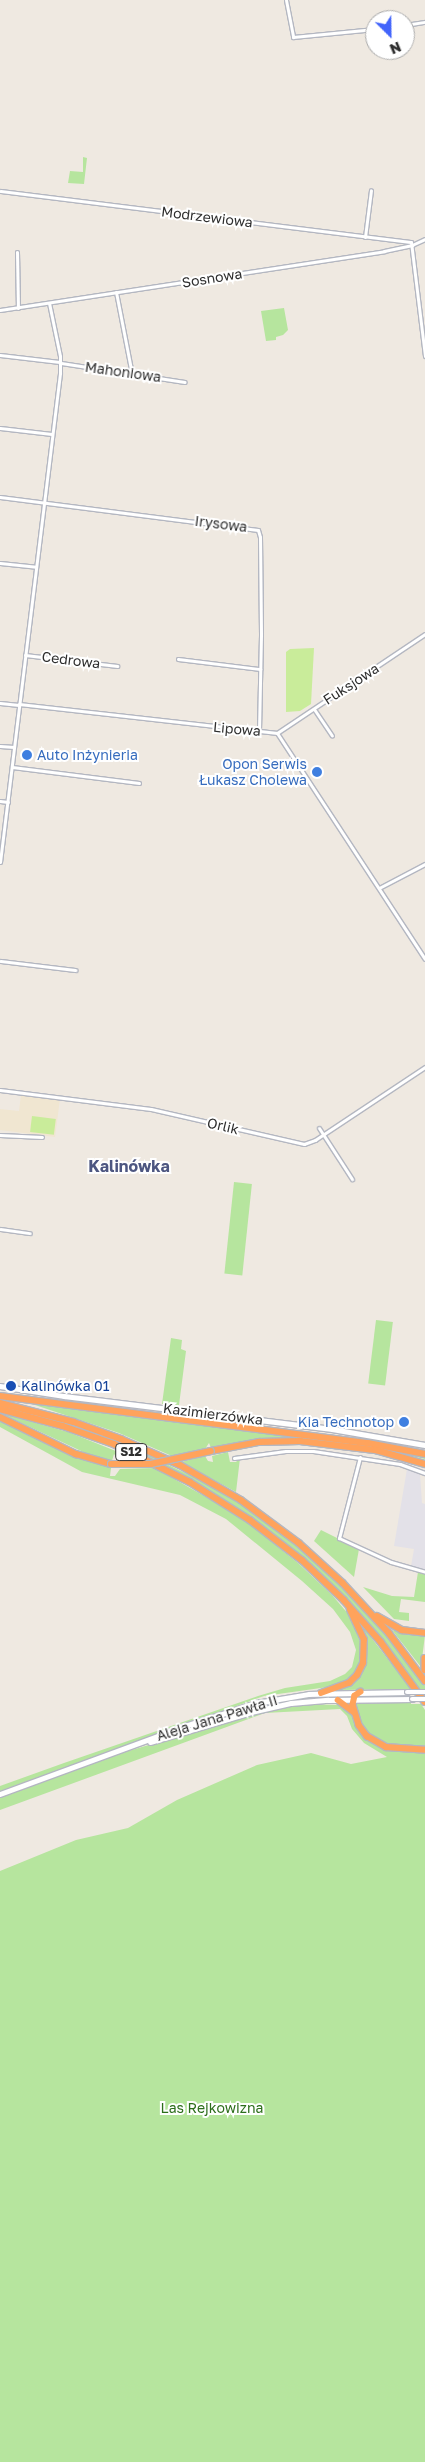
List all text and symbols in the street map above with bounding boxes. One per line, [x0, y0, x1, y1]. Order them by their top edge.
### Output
north arrow [365, 10, 415, 60]
text: N [387, 38, 404, 58]
street label: Modrzewiowa [160, 203, 254, 231]
street label: Sosnowa [181, 265, 243, 291]
street label: Mahoniowa [84, 358, 162, 386]
street label: Irysowa [194, 512, 248, 536]
street label: Cedrowa [41, 648, 101, 672]
street label: Fuksjowa [320, 660, 382, 708]
street label: Lipowa [213, 719, 261, 739]
place label: Auto Inżynieria [37, 747, 138, 763]
marker: Auto Inżynieria [21, 749, 33, 761]
place label: Opon Serwis Łukasz Cholewa [199, 756, 307, 789]
marker: Opon Serwis Łukasz Cholewa [311, 766, 323, 778]
street label: Orlik [206, 1114, 240, 1138]
district label: Kalinówka [88, 1156, 170, 1176]
place label: Kalinówka 01 [21, 1378, 110, 1394]
marker: Kalinówka 01 [5, 1380, 17, 1392]
street label: Kazimierzówka [162, 1400, 264, 1428]
place label: Kia Technotop [298, 1414, 394, 1430]
marker: Kia Technotop [398, 1416, 410, 1428]
road number: S12 [115, 1442, 147, 1461]
street label: Aleja Jana Pawła II [155, 1692, 279, 1744]
park label: Las Rejkowizna [161, 2100, 263, 2116]

